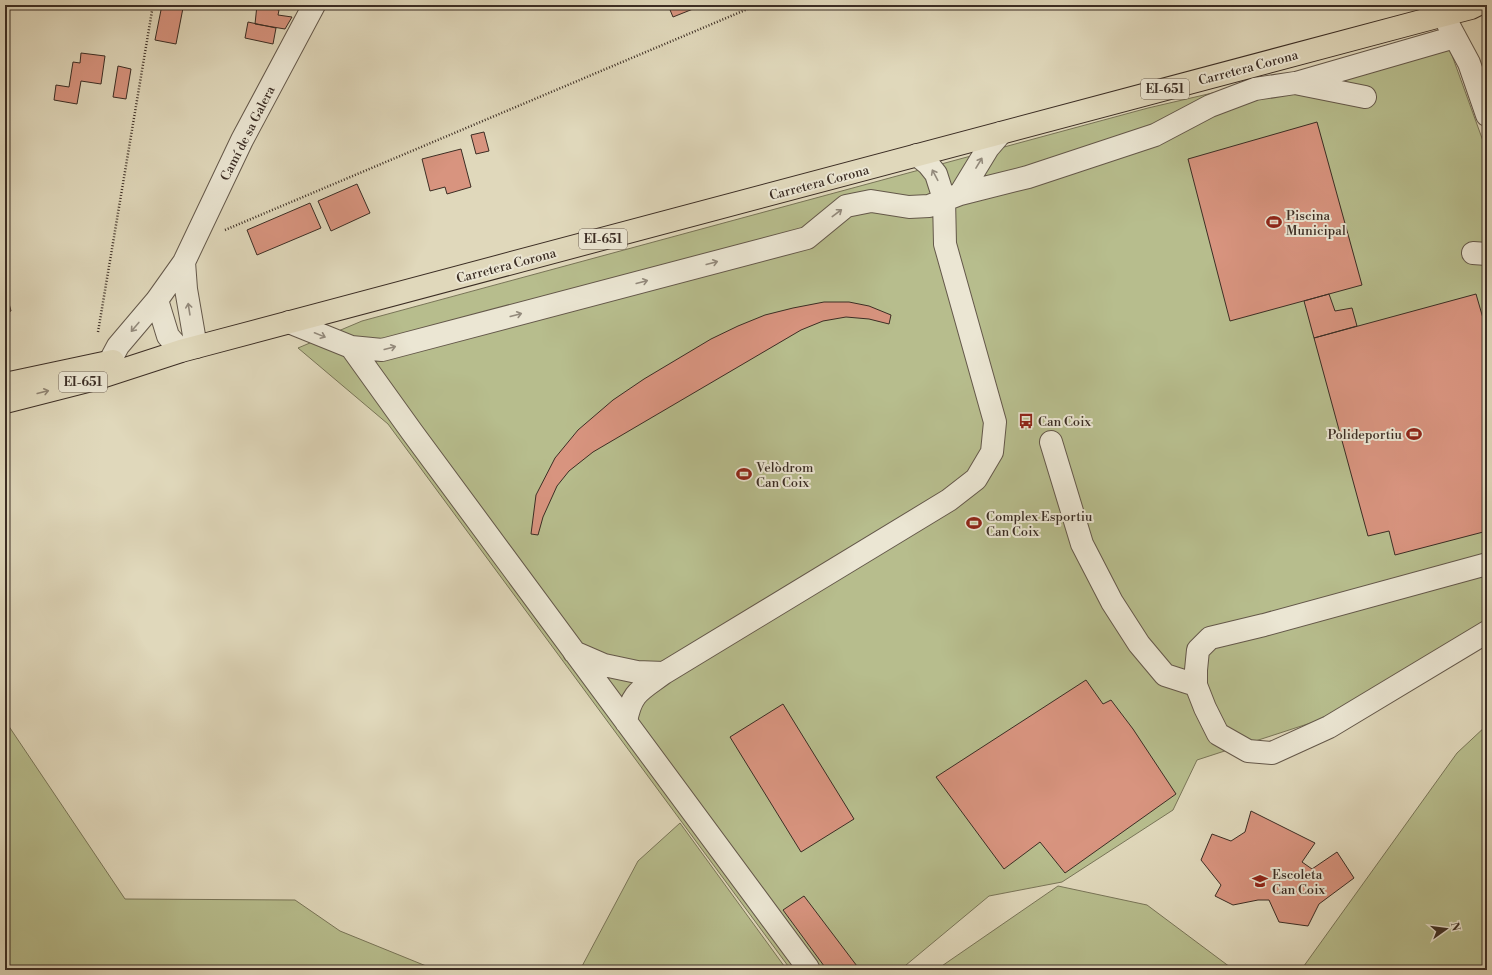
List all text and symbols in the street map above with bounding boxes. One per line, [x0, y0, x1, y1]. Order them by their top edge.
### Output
street label: Carretera Corona [1197, 47, 1300, 89]
road number: EI-651 [1141, 79, 1189, 99]
street label: Camí de sa Galera [217, 83, 279, 183]
one-way arrow [976, 157, 984, 169]
street label: Carretera Corona [768, 162, 871, 204]
one-way arrow [931, 169, 938, 181]
place label: Piscina Municipal [1286, 208, 1346, 239]
one-way arrow [831, 209, 842, 218]
sports icon: Piscina Municipal [1265, 213, 1283, 231]
road number: EI-651 [579, 229, 627, 249]
street label: Carretera Corona [455, 245, 558, 287]
one-way arrow [705, 259, 718, 267]
one-way arrow [635, 278, 648, 285]
one-way arrow [185, 303, 193, 316]
one-way arrow [509, 310, 522, 318]
one-way arrow [130, 321, 139, 332]
one-way arrow [314, 331, 326, 339]
one-way arrow [383, 343, 396, 351]
road number: EI-651 [59, 372, 107, 392]
one-way arrow [36, 388, 49, 396]
bus stop icon: Can Coix [1017, 412, 1035, 430]
place label: Can Coix [1038, 414, 1091, 430]
sports icon: Polideportiu [1405, 425, 1423, 443]
place label: Polideportiu [1327, 427, 1403, 443]
place label: Velòdrom Can Coix [755, 460, 814, 491]
sports icon: Velòdrom Can Coix [735, 465, 753, 483]
place label: Complex Esportiu Can Coix [986, 509, 1093, 540]
sports icon: Complex Esportiu Can Coix [965, 514, 983, 532]
place label: Escoleta Can Coix [1272, 867, 1325, 898]
school or university icon: Escoleta Can Coix [1251, 872, 1269, 890]
north arrow [1426, 909, 1466, 949]
text: N [1447, 921, 1463, 933]

